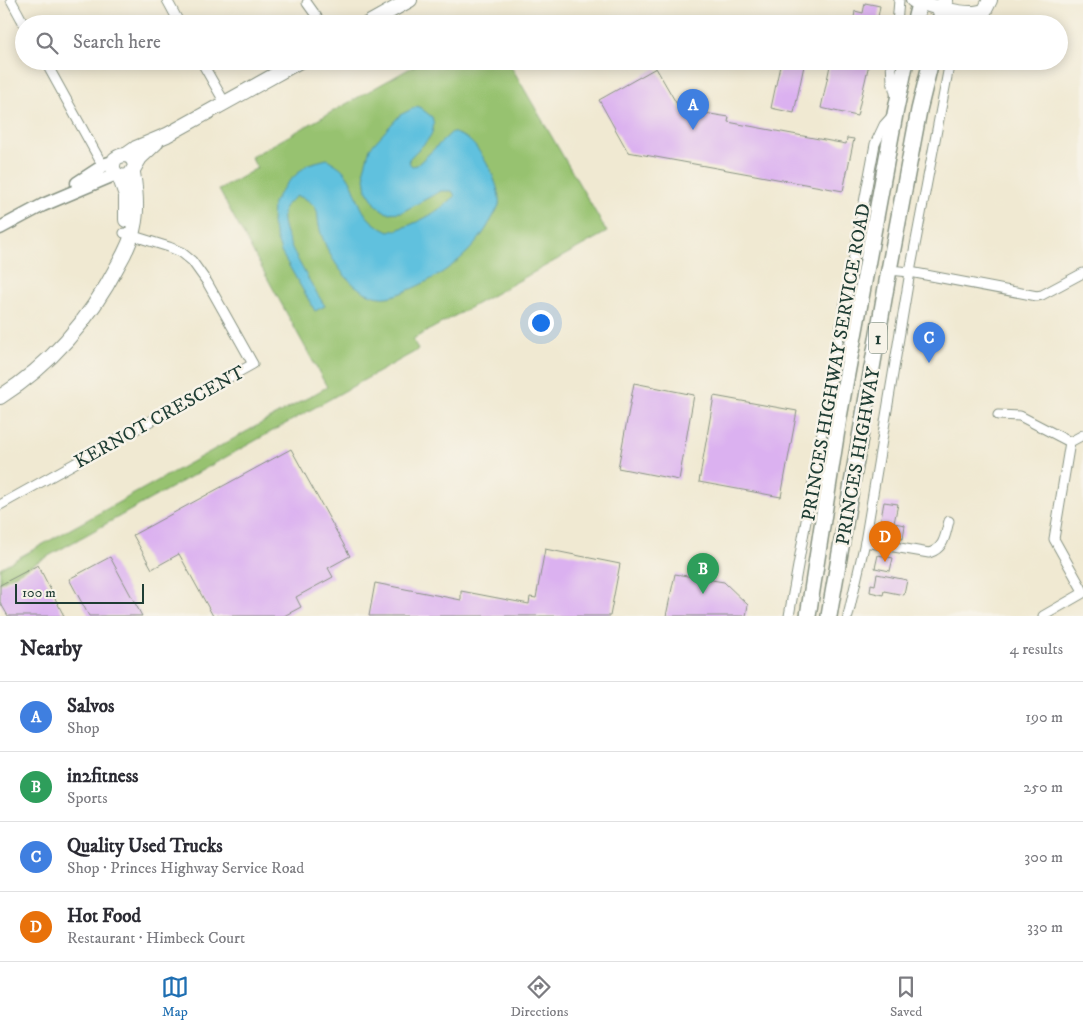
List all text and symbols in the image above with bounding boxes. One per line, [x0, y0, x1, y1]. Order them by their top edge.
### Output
search box [15, 15, 1068, 70]
icon: search [33, 29, 61, 57]
text: Search here [73, 31, 161, 54]
pin: A [677, 89, 709, 130]
street label: PRINCES HIGHWAY SERVICE ROAD [796, 201, 874, 523]
your location [528, 310, 554, 336]
road number: 1 [869, 322, 887, 353]
pin: C [913, 322, 945, 363]
street label: KERNOT CRESCENT [70, 361, 250, 474]
street label: PRINCES HIGHWAY [830, 365, 884, 547]
pin: D [869, 521, 901, 562]
pin: B [687, 553, 719, 594]
scale bar [15, 581, 144, 604]
text: 100 m [22, 584, 56, 602]
text: Nearby [20, 636, 82, 662]
text: 4 results [1010, 639, 1063, 659]
text: Salvos [67, 695, 114, 718]
text: A [31, 707, 41, 727]
text: 190 m [1025, 707, 1063, 727]
text: Shop [67, 718, 100, 738]
text: in2fitness [67, 765, 138, 788]
text: B [31, 777, 41, 797]
text: 250 m [1023, 777, 1063, 797]
text: Sports [67, 788, 108, 808]
text: Quality Used Trucks [67, 835, 223, 858]
text: C [31, 847, 41, 867]
text: 300 m [1024, 847, 1063, 867]
text: Shop · Princes Highway Service Road [67, 858, 304, 878]
text: Hot Food [67, 905, 141, 928]
text: D [30, 917, 42, 937]
text: 330 m [1027, 917, 1063, 937]
text: Restaurant · Himbeck Court [67, 928, 245, 948]
tab: Map [161, 973, 189, 1021]
tab: Directions [510, 973, 568, 1021]
tab: Saved [890, 973, 922, 1021]

